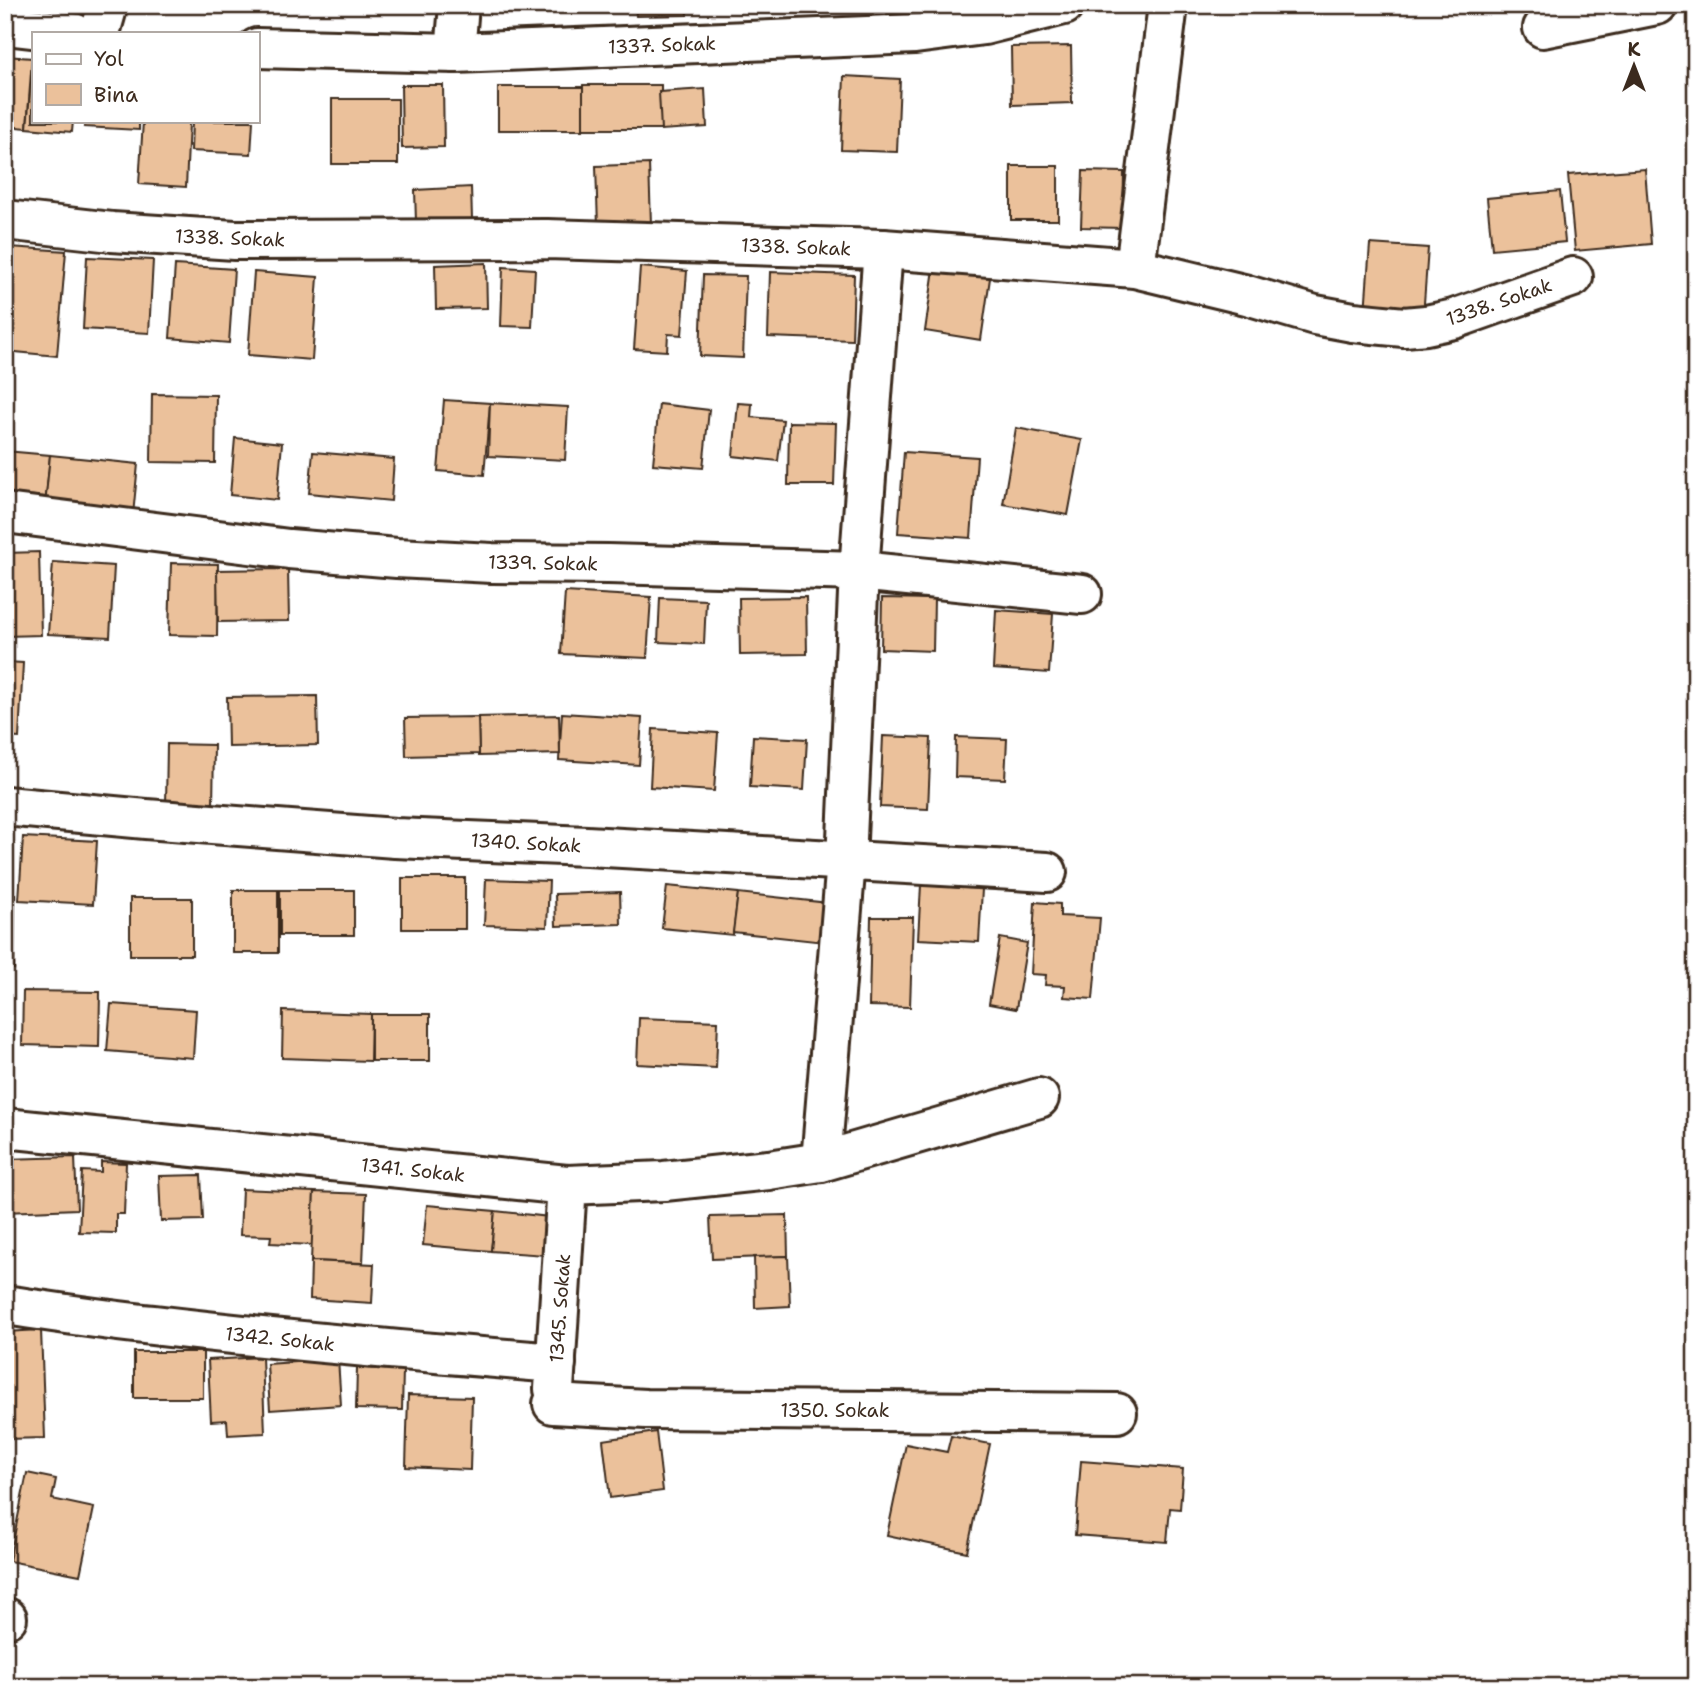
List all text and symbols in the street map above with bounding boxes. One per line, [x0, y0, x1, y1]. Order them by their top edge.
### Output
street label: 1337. Sokak [608, 31, 717, 59]
legend [32, 32, 259, 122]
north arrow [1600, 32, 1670, 102]
text: K [1628, 37, 1641, 62]
text: Yol [94, 45, 124, 73]
text: Bina [94, 81, 138, 109]
street label: 1338. Sokak [174, 224, 286, 252]
street label: 1338. Sokak [740, 233, 852, 261]
street label: 1338. Sokak [1443, 272, 1555, 332]
street label: 1339. Sokak [488, 550, 598, 576]
street label: 1340. Sokak [470, 828, 582, 858]
street label: 1341. Sokak [360, 1152, 466, 1188]
street label: 1345. Sokak [544, 1253, 576, 1363]
street label: 1342. Sokak [224, 1321, 336, 1357]
street label: 1350. Sokak [780, 1398, 890, 1423]

